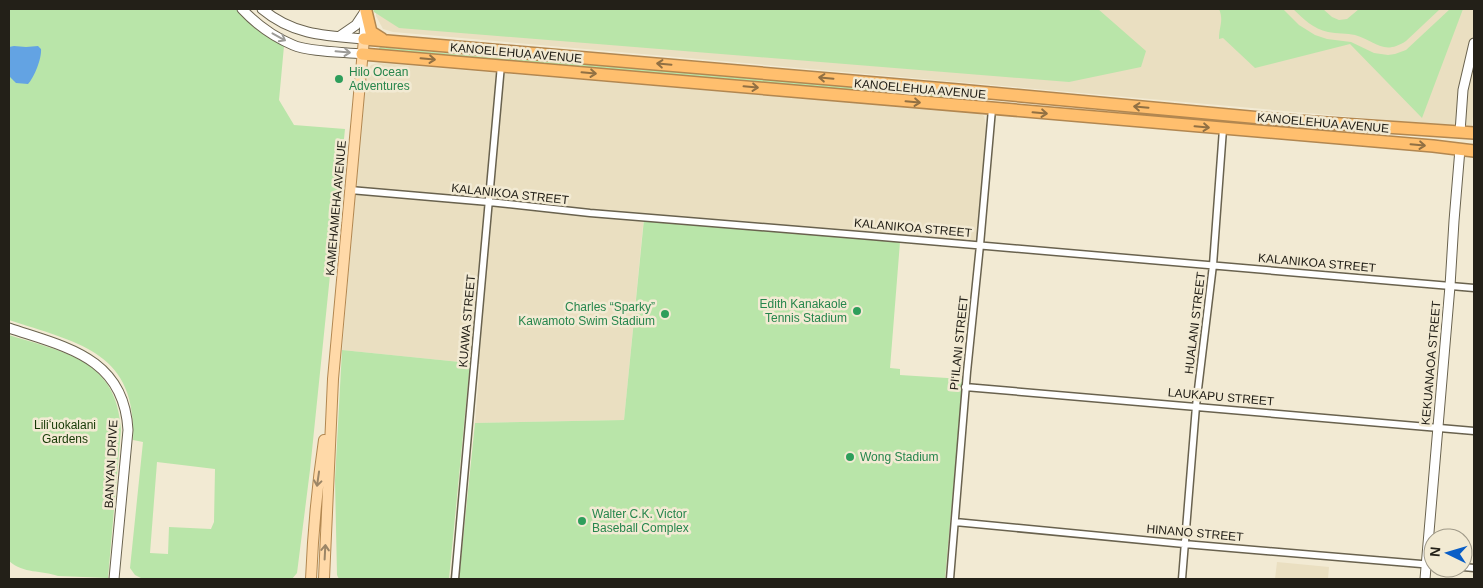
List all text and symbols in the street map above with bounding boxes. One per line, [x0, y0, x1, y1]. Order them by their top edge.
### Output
one-way arrow [271, 33, 286, 42]
street label: KANOELEHUA AVENUE [449, 40, 583, 66]
one-way arrow [334, 48, 350, 57]
one-way arrow [419, 54, 435, 64]
one-way arrow [656, 59, 672, 69]
place label: Hilo Ocean Adventures [349, 65, 410, 93]
one-way arrow [581, 68, 597, 78]
marker: Hilo Ocean Adventures [333, 73, 345, 85]
one-way arrow [818, 74, 834, 83]
street label: KANOELEHUA AVENUE [853, 76, 987, 102]
one-way arrow [743, 83, 759, 92]
one-way arrow [905, 97, 921, 107]
one-way arrow [1133, 102, 1149, 112]
one-way arrow [1032, 108, 1048, 118]
street label: KANOELEHUA AVENUE [1256, 110, 1390, 136]
one-way arrow [1194, 122, 1210, 132]
street label: KAMEHAMEHA AVENUE [323, 140, 349, 276]
one-way arrow [1410, 140, 1426, 150]
street label: KALANIKOA STREET [451, 181, 570, 207]
street label: KALANIKOA STREET [854, 216, 973, 240]
street label: KALANIKOA STREET [1258, 251, 1377, 275]
street label: HUALANI STREET [1182, 271, 1208, 375]
street label: KUAWA STREET [456, 273, 478, 368]
street label: PI‘ILANI STREET [947, 295, 971, 391]
place label: Edith Kanakaole Tennis Stadium [760, 297, 847, 325]
place label: Charles “Sparky” Kawamoto Swim Stadium [518, 300, 655, 328]
street label: KEKUANAOA STREET [1419, 300, 1443, 426]
marker: Edith Kanakaole Tennis Stadium [851, 305, 863, 317]
marker: Charles “Sparky” Kawamoto Swim Stadium [659, 308, 671, 320]
street label: LAUKAPU STREET [1167, 385, 1275, 409]
park label: Liliʻuokalani Gardens [34, 418, 96, 446]
street label: BANYAN DRIVE [102, 419, 120, 509]
place label: Wong Stadium [860, 450, 939, 464]
marker: Wong Stadium [844, 451, 856, 463]
one-way arrow [313, 471, 323, 487]
place label: Walter C.K. Victor Baseball Complex [592, 507, 689, 535]
marker: Walter C.K. Victor Baseball Complex [576, 515, 588, 527]
street label: HINANO STREET [1146, 522, 1245, 544]
north arrow [1423, 528, 1473, 578]
one-way arrow [320, 545, 329, 561]
text: N [1427, 546, 1443, 558]

